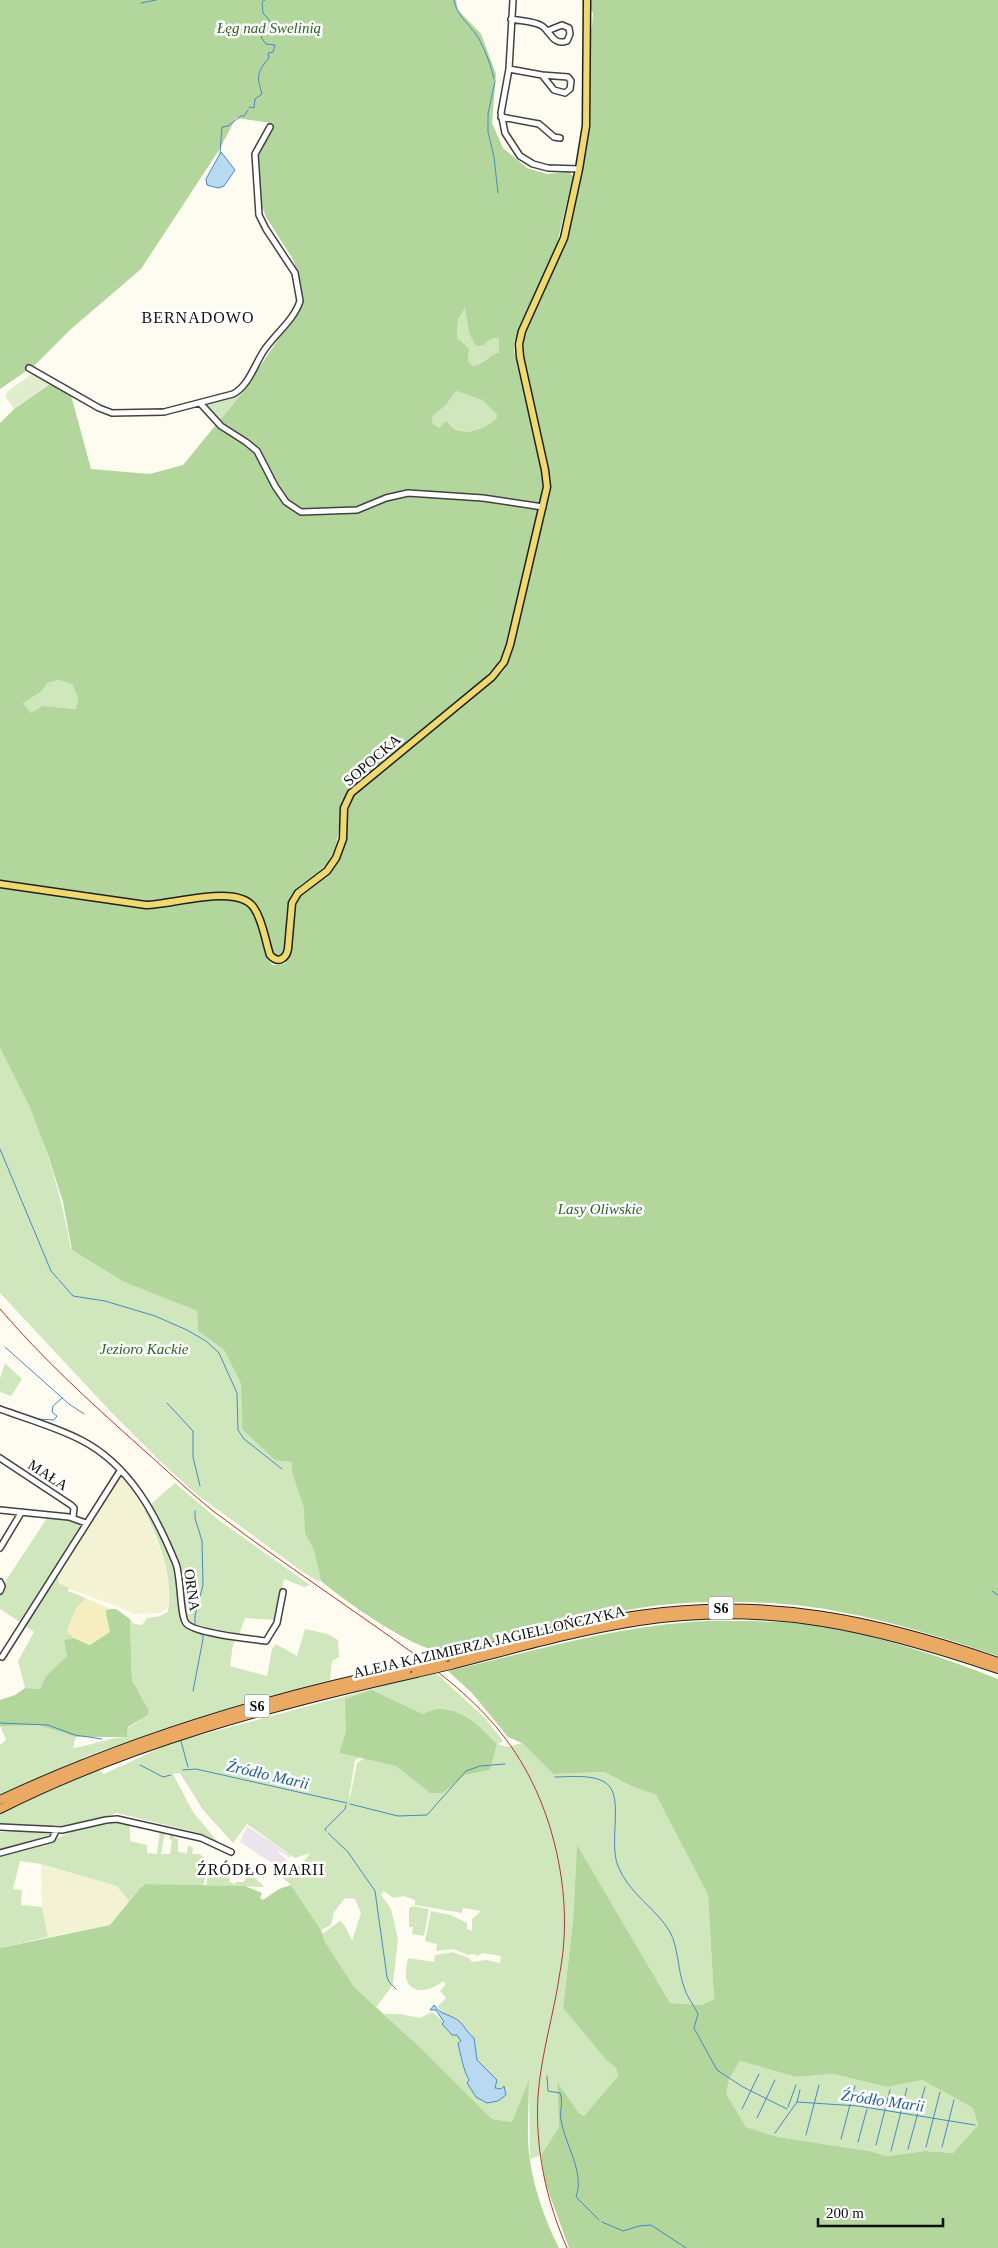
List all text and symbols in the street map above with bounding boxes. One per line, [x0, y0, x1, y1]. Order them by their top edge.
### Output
park label: Łęg nad Swelinią [216, 20, 321, 36]
district label: BERNADOWO [142, 309, 255, 326]
street label: SOPOCKA [340, 731, 404, 789]
park label: Lasy Oliwskie [557, 1201, 643, 1217]
park label: Jezioro Kackie [100, 1341, 189, 1357]
street label: MAŁA [25, 1456, 71, 1494]
street label: ORNA [181, 1568, 203, 1612]
road number: S6 [708, 1596, 734, 1620]
street label: ALEJA KAZIMIERZA JAGIELLOŃCZYKA [352, 1603, 627, 1681]
road number: S6 [244, 1694, 270, 1718]
water label: Źródło Marii [225, 1756, 311, 1792]
district label: ŹRÓDŁO MARII [197, 1860, 325, 1878]
water label: Źródło Marii [840, 2085, 926, 2115]
scale bar [818, 2196, 943, 2228]
text: 200 m [826, 2205, 864, 2221]

